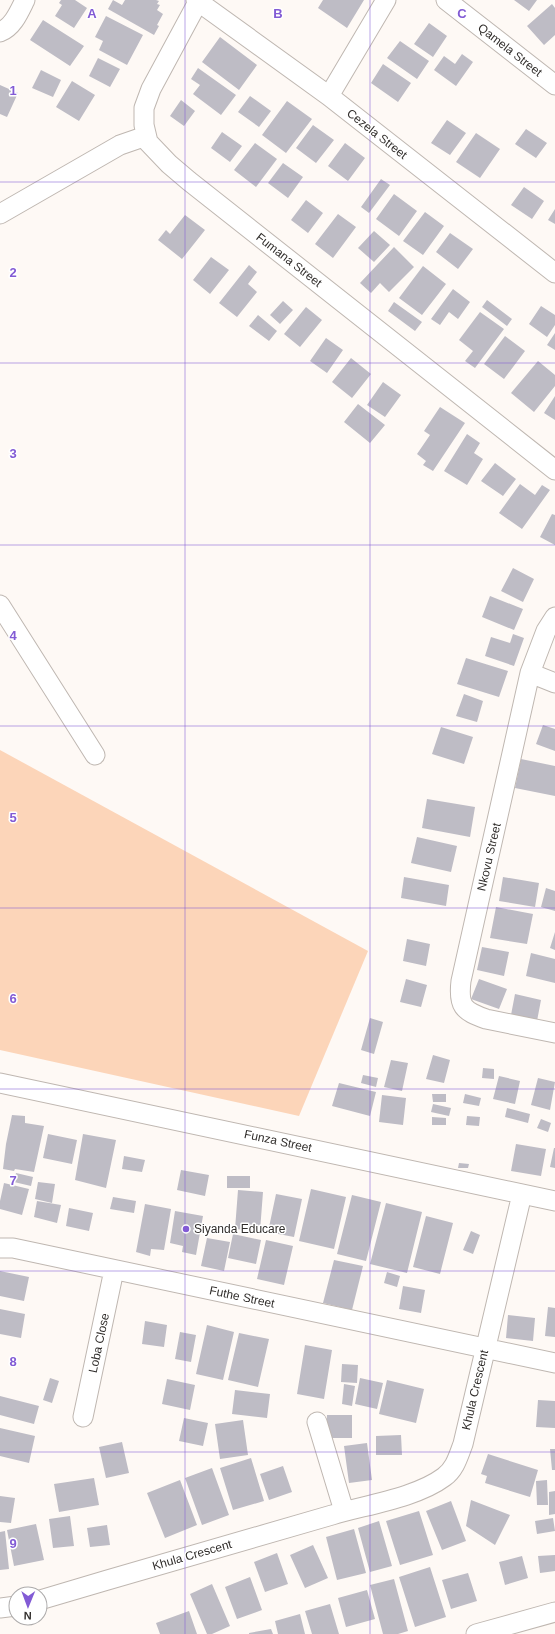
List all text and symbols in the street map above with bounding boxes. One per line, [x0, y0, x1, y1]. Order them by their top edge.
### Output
text: A [87, 6, 97, 21]
text: B [273, 6, 283, 21]
text: C [457, 6, 467, 21]
street label: Qamela Street [475, 21, 545, 80]
text: 1 [9, 83, 17, 98]
street label: Cezela Street [344, 106, 410, 162]
street label: Fumana Street [253, 230, 325, 290]
text: 2 [9, 265, 17, 280]
text: 3 [9, 446, 17, 461]
text: 4 [9, 628, 17, 643]
text: 5 [9, 810, 17, 825]
street label: Nkovu Street [474, 821, 504, 892]
text: 6 [9, 991, 17, 1006]
street label: Funza Street [243, 1127, 314, 1155]
text: 7 [9, 1173, 17, 1188]
place label: Siyanda Educare [194, 1222, 286, 1236]
marker: Siyanda Educare [181, 1224, 191, 1234]
street label: Futhe Street [208, 1283, 276, 1311]
street label: Loba Close [86, 1312, 112, 1374]
street label: Khula Crescent [459, 1348, 491, 1432]
text: 8 [9, 1354, 17, 1369]
text: 9 [9, 1536, 17, 1551]
street label: Khula Crescent [151, 1537, 234, 1573]
north arrow [8, 1586, 48, 1626]
text: N [24, 1610, 32, 1622]

